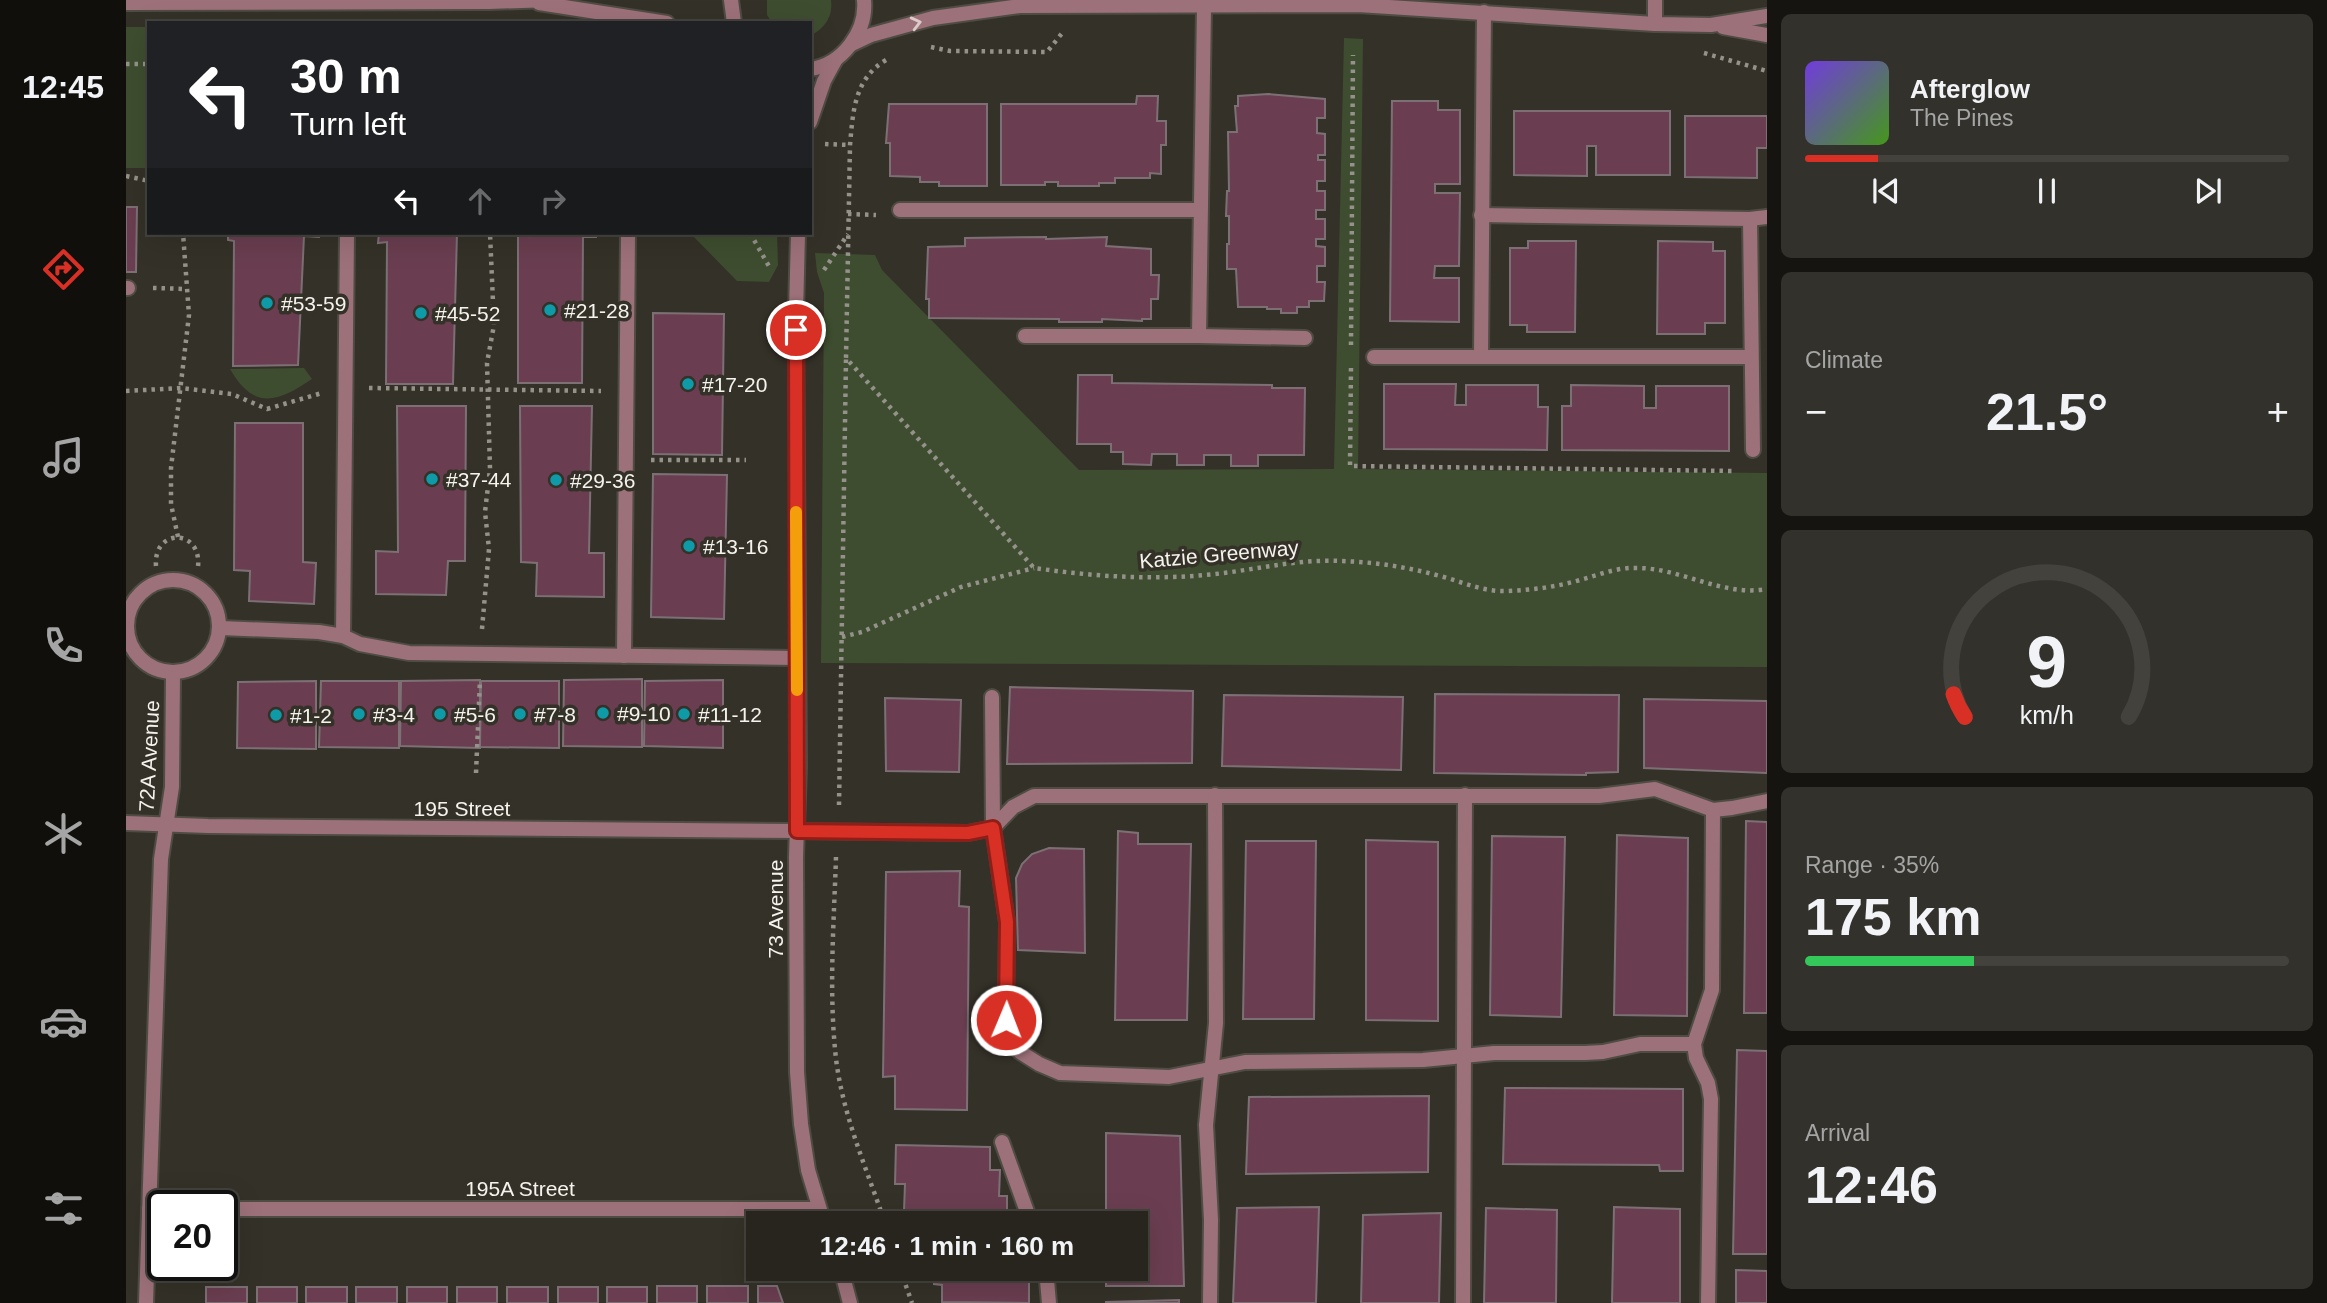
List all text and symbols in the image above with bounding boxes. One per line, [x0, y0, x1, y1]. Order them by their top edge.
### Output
one-way arrow [910, 17, 922, 31]
icon: left [175, 49, 266, 140]
text: 30 m [290, 49, 402, 103]
text: 12:45 [22, 69, 104, 105]
text: Afterglow [1910, 74, 2030, 104]
text: The Pines [1910, 105, 2014, 131]
text: Turn left [290, 106, 406, 142]
icon: previous [1867, 172, 1905, 210]
icon: pause [2028, 172, 2066, 210]
icon: next [2189, 172, 2227, 210]
icon: left [388, 182, 426, 220]
icon: ahead [461, 182, 499, 220]
icon: right [534, 182, 572, 220]
icon: directions [39, 245, 88, 294]
place label: #53-59 [281, 292, 346, 315]
marker: #53-59 [259, 295, 275, 311]
place label: #21-28 [564, 299, 629, 322]
pin [766, 300, 826, 360]
place label: #45-52 [435, 302, 500, 325]
marker: #21-28 [542, 302, 558, 318]
marker: #45-52 [413, 305, 429, 321]
icon: arrive [777, 311, 815, 349]
text: Climate [1805, 347, 1883, 373]
place label: #17-20 [702, 373, 767, 396]
marker: #17-20 [680, 376, 696, 392]
text: 21.5° [1986, 383, 2108, 441]
text: − [1805, 391, 1827, 433]
text: + [2267, 391, 2289, 433]
icon: music [39, 433, 88, 482]
place label: #37-44 [446, 468, 512, 491]
place label: #29-36 [570, 469, 635, 492]
marker: #37-44 [424, 471, 440, 487]
marker: #29-36 [548, 472, 564, 488]
place label: #13-16 [703, 535, 768, 558]
street label: Katzie Greenway [1138, 536, 1300, 572]
marker: #13-16 [681, 538, 697, 554]
icon: phone [39, 621, 88, 670]
text: 9 [2027, 622, 2067, 703]
street label: 72A Avenue [135, 700, 163, 812]
text: km/h [2020, 701, 2074, 729]
place label: #9-10 [617, 702, 671, 725]
place label: #3-4 [373, 703, 415, 726]
place label: #5-6 [454, 703, 496, 726]
place label: #7-8 [534, 703, 576, 726]
place label: #11-12 [698, 703, 762, 726]
place label: #1-2 [290, 704, 332, 727]
marker: #9-10 [595, 705, 611, 721]
marker: #3-4 [351, 706, 367, 722]
marker: #5-6 [432, 706, 448, 722]
marker: #7-8 [512, 706, 528, 722]
marker: #11-12 [676, 706, 692, 722]
marker: #1-2 [268, 707, 284, 723]
street label: 195 Street [414, 797, 511, 820]
icon: climate [39, 809, 88, 858]
text: Range · 35% [1805, 852, 1939, 878]
street label: 73 Avenue [764, 860, 787, 958]
text: 175 km [1805, 888, 1981, 946]
position arrow [969, 983, 1043, 1057]
icon: car [39, 997, 88, 1046]
text: Arrival [1805, 1120, 1870, 1146]
text: 12:46 [1805, 1156, 1938, 1214]
street label: 195A Street [465, 1177, 575, 1200]
icon: filters [39, 1184, 88, 1233]
speed limit sign: 20 [147, 1190, 238, 1281]
text: 12:46 · 1 min · 160 m [820, 1231, 1074, 1261]

